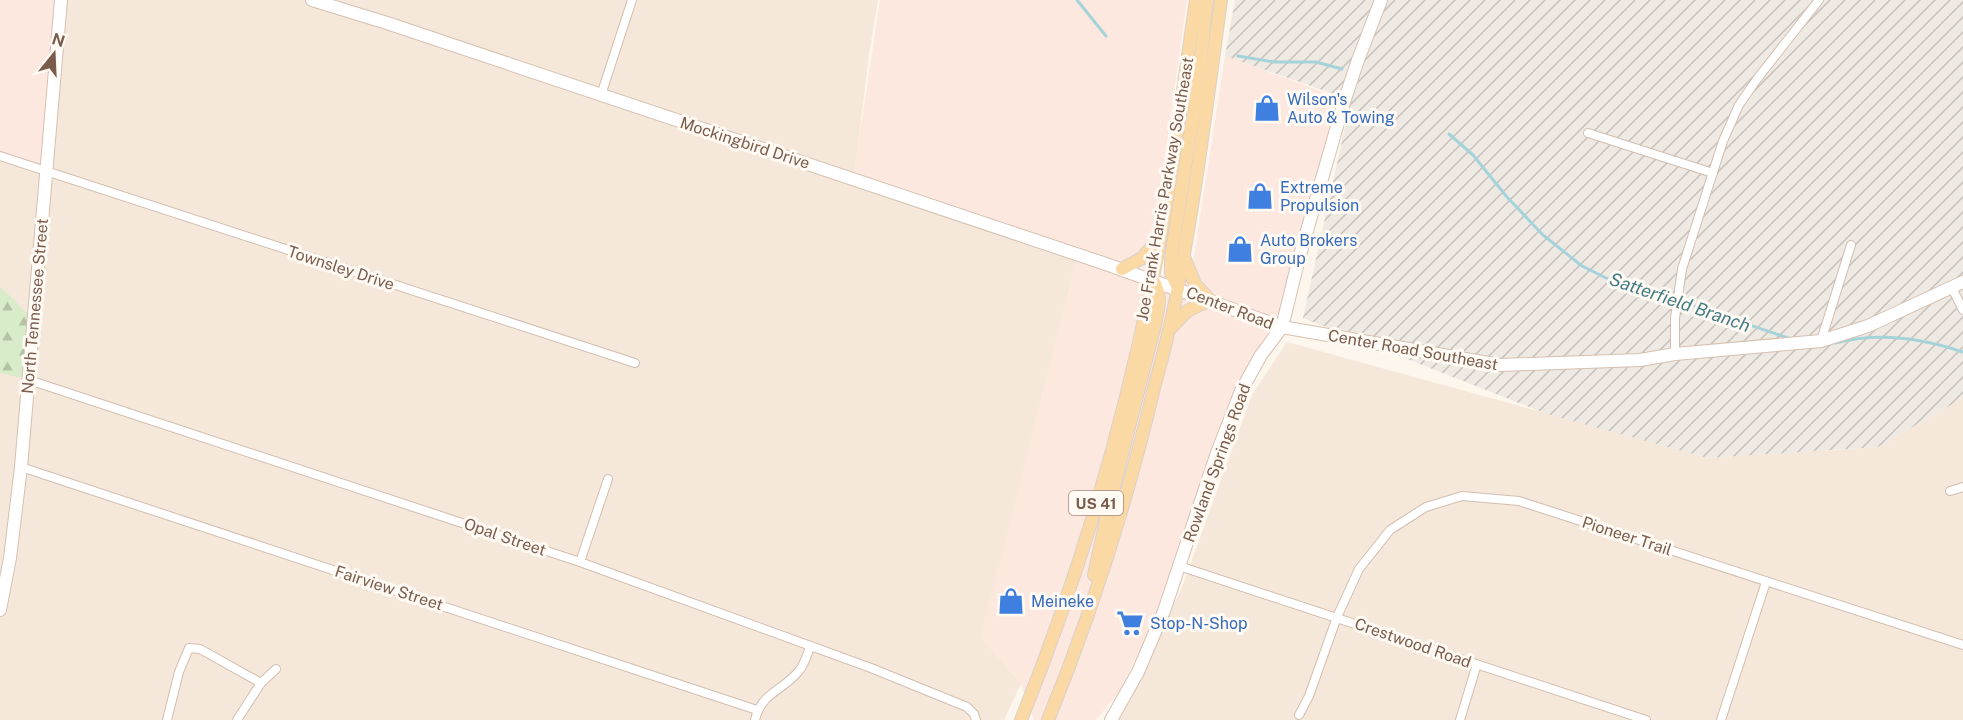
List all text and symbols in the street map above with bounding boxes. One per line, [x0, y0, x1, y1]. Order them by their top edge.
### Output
north arrow [24, 24, 84, 84]
text: N [50, 29, 67, 51]
street label: Joe Frank Harris Parkway Southeast [1132, 55, 1198, 323]
place label: Wilson's Auto & Towing [1287, 90, 1395, 127]
shop icon: Wilson's Auto & Towing [1252, 93, 1282, 123]
street label: Mockingbird Drive [678, 113, 812, 173]
place label: Extreme Propulsion [1280, 178, 1359, 215]
shop icon: Extreme Propulsion [1245, 181, 1275, 211]
street label: North Tennessee Street [18, 217, 52, 395]
place label: Auto Brokers Group [1260, 231, 1357, 268]
shop icon: Auto Brokers Group [1225, 234, 1255, 264]
street label: Townsley Drive [285, 242, 397, 294]
water label: Satterfield Branch [1607, 268, 1753, 336]
street label: Center Road [1184, 283, 1276, 333]
street label: Center Road Southeast [1327, 326, 1499, 374]
street label: Rowland Springs Road [1179, 381, 1255, 545]
road number: US 41 [1069, 491, 1123, 515]
street label: Pioneer Trail [1580, 513, 1674, 560]
street label: Opal Street [462, 514, 548, 560]
street label: Fairview Street [332, 562, 446, 614]
shop icon: Meineke [996, 586, 1026, 616]
place label: Meineke [1031, 592, 1094, 611]
supermarket icon: Stop-N-Shop [1115, 608, 1145, 638]
place label: Stop-N-Shop [1150, 614, 1247, 633]
street label: Crestwood Road [1352, 614, 1474, 672]

